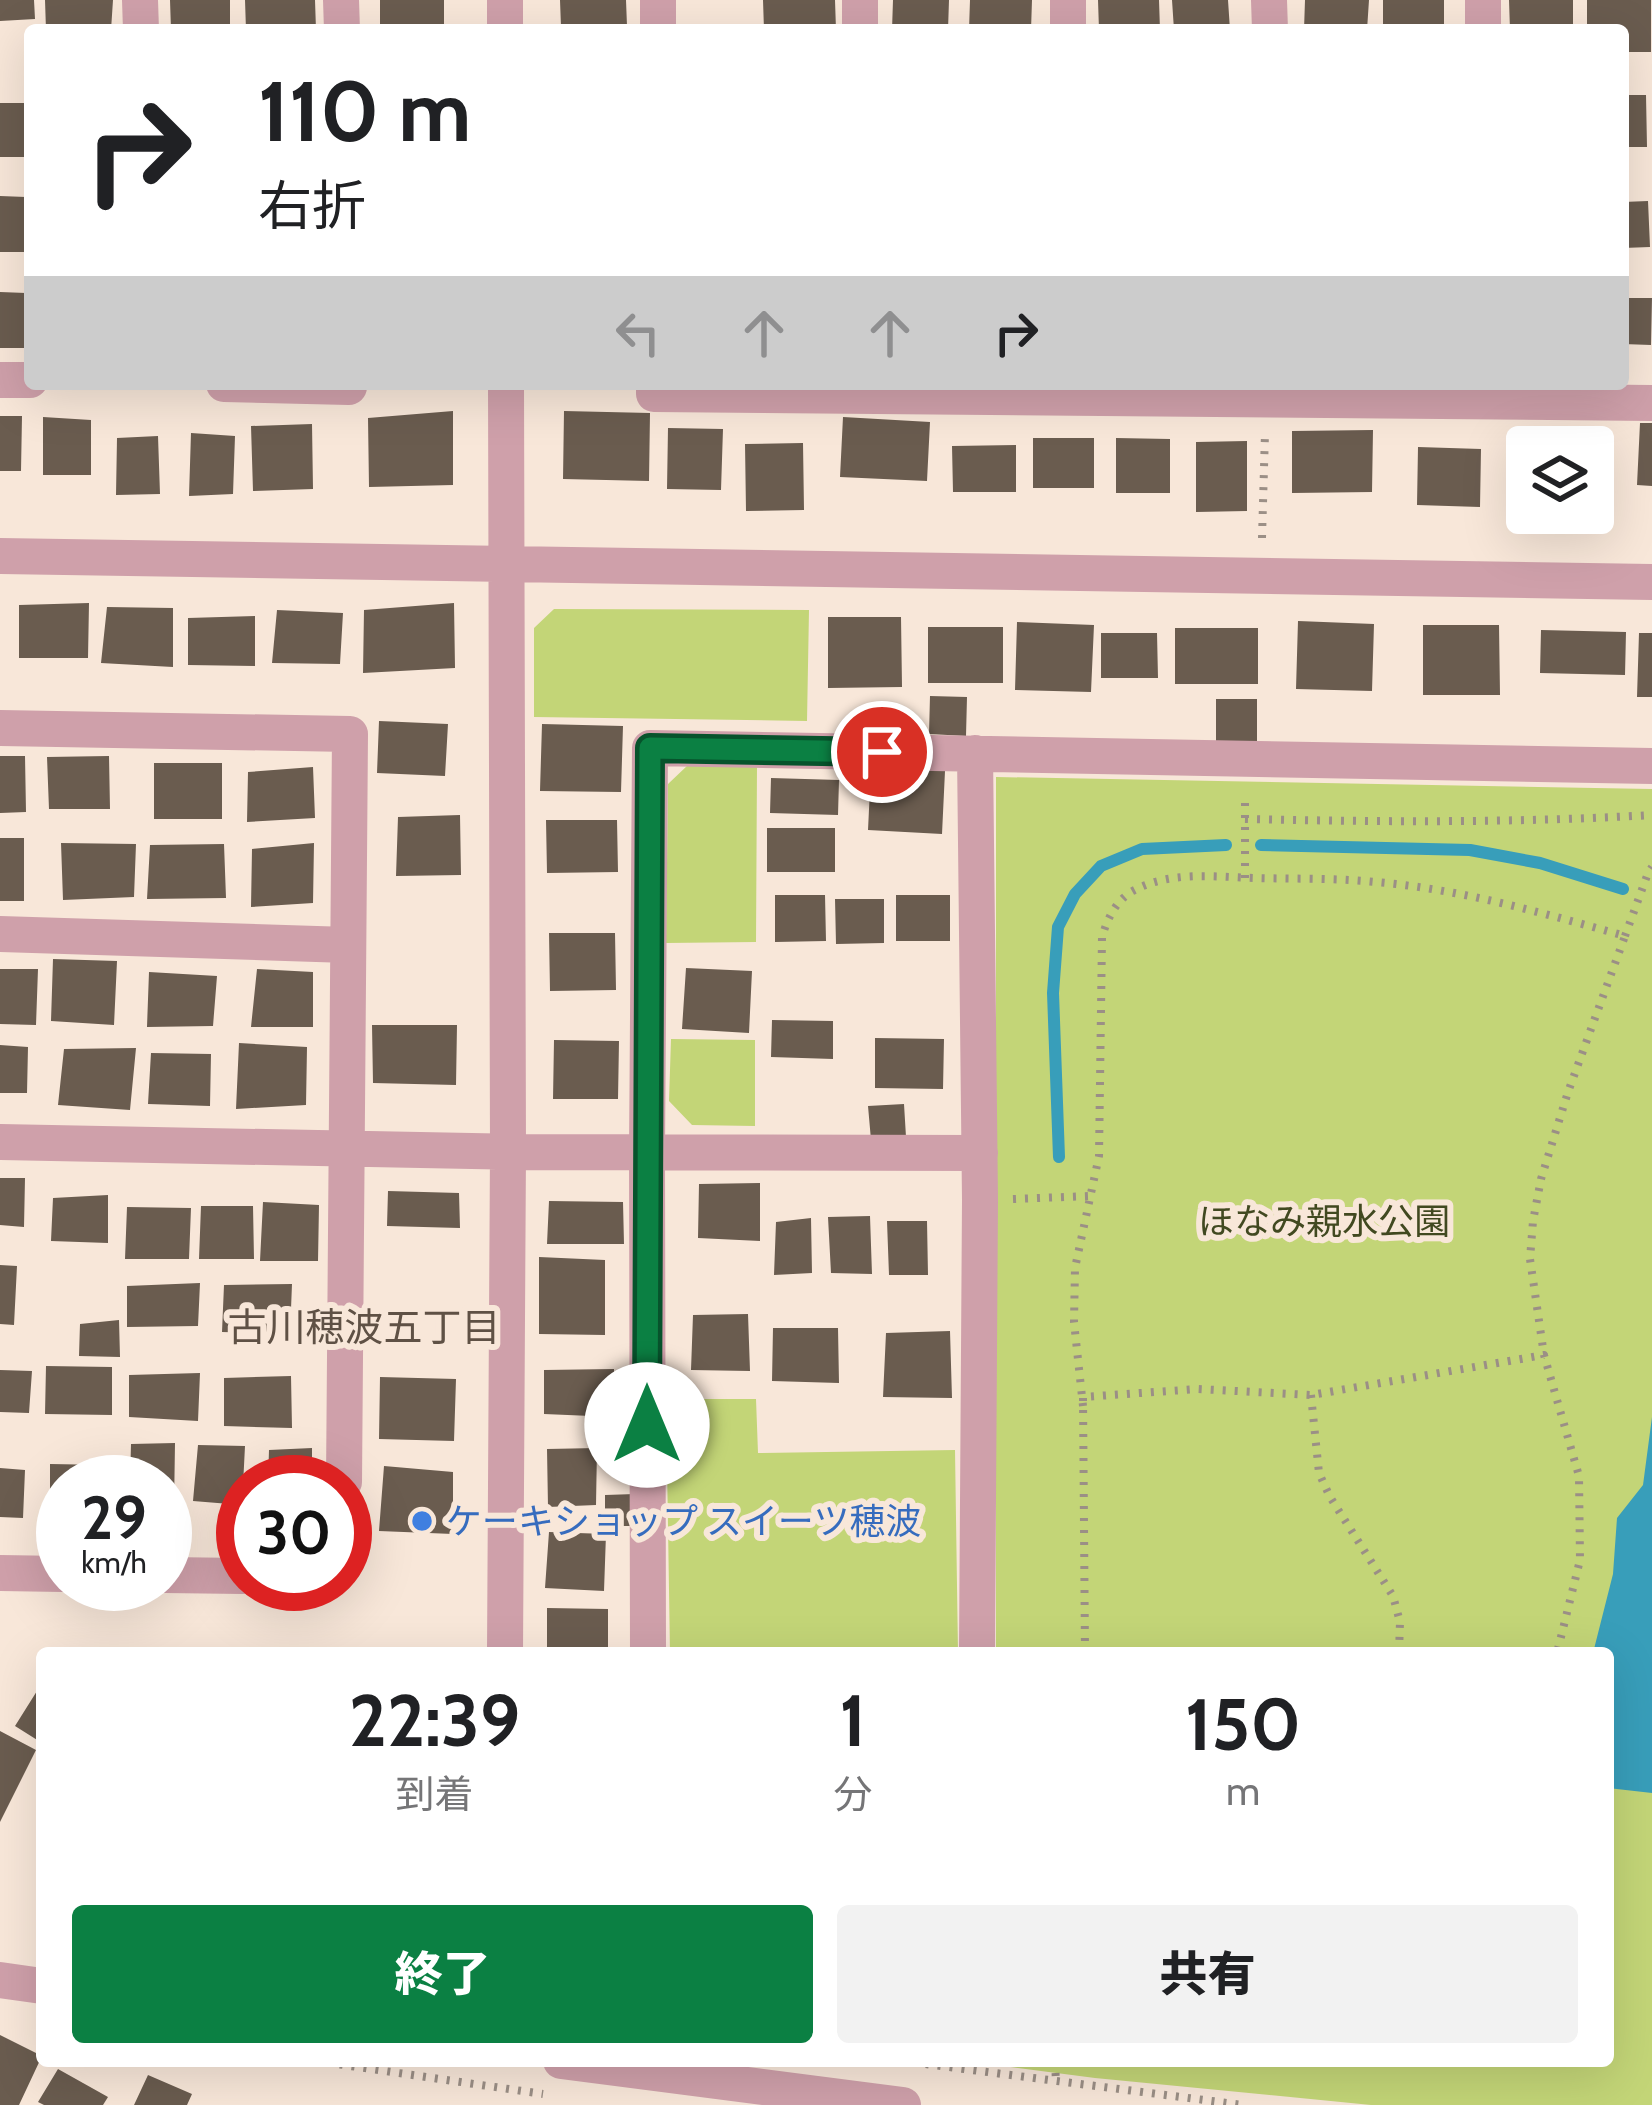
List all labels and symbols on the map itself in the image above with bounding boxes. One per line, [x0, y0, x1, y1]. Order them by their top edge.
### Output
pin [831, 701, 933, 803]
park label: ほなみ親水公園 [1198, 1199, 1450, 1243]
district label: 古川穂波五丁目 [227, 1303, 501, 1351]
position arrow [584, 1362, 710, 1488]
speed limit sign: 30 [216, 1455, 372, 1611]
place label: ケーキショップ スイーツ穂波 [446, 1499, 921, 1543]
marker: ケーキショップ スイーツ穂波 [409, 1508, 435, 1534]

